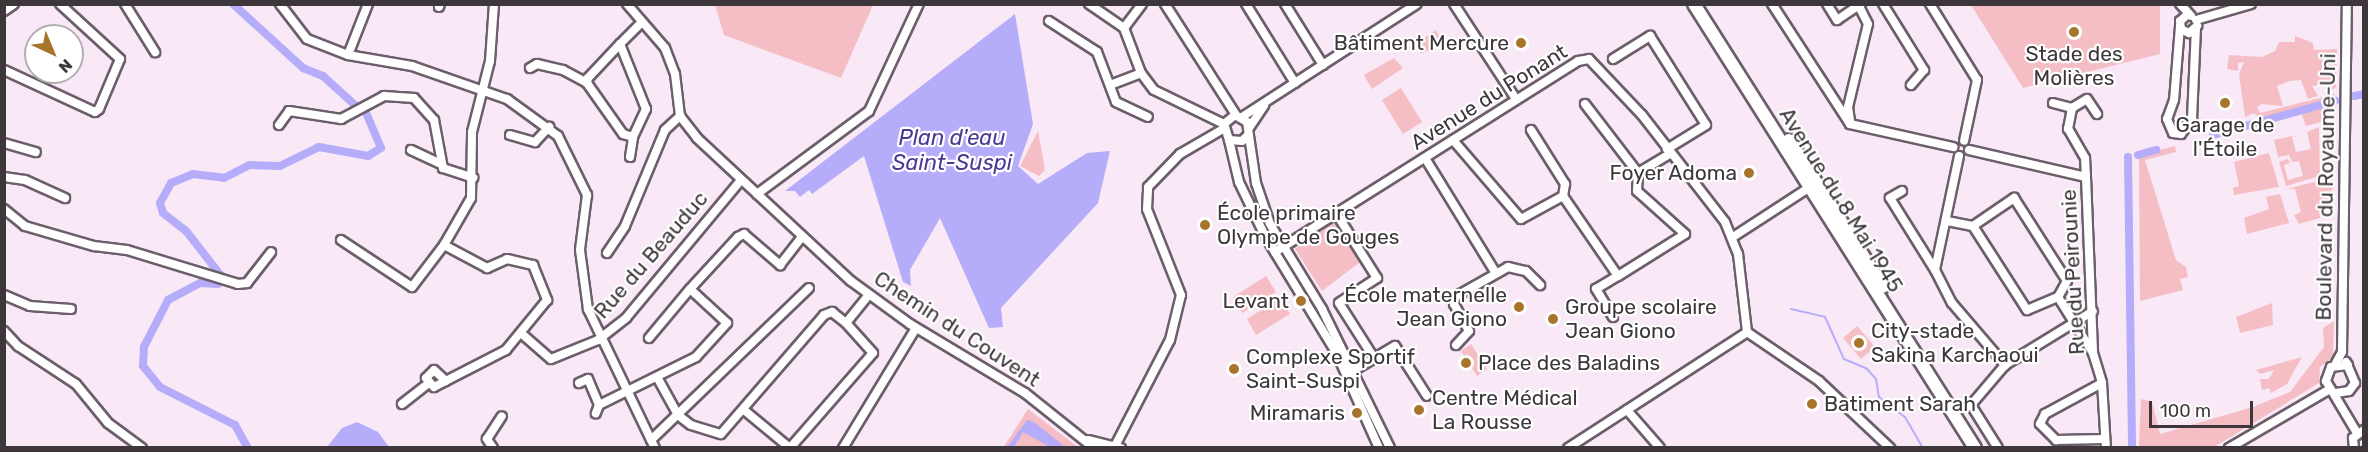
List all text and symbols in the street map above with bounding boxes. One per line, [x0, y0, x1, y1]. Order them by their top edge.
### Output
north arrow [24, 24, 84, 84]
marker: Stade des Molières [2067, 25, 2081, 39]
place label: Bâtiment Mercure [1334, 30, 1509, 56]
marker: Bâtiment Mercure [1514, 36, 1528, 50]
street label: Avenue du Ponant [1406, 39, 1572, 155]
place label: Stade des Molières [2025, 41, 2123, 91]
street label: Boulevard du Royaume-Uni [2311, 53, 2341, 321]
text: N [55, 55, 76, 77]
marker: Garage de l'Étoile [2218, 96, 2232, 110]
street label: Avenue du 8 Mai 1945 [1774, 103, 1908, 297]
place label: Garage de l'Étoile [2176, 112, 2274, 162]
water label: Plan d'eau Saint-Suspi [892, 124, 1012, 176]
place label: Foyer Adoma [1608, 160, 1737, 186]
marker: Foyer Adoma [1742, 166, 1756, 180]
street label: Rue du Beauduc [589, 186, 713, 324]
street label: Rue du Peirounie [2056, 189, 2090, 355]
place label: École primaire Olympe de Gouges [1217, 200, 1399, 250]
marker: École primaire Olympe de Gouges [1198, 218, 1212, 232]
street label: Chemin du Couvent [869, 266, 1045, 392]
place label: École maternelle Jean Giono [1344, 282, 1507, 332]
place label: Levant [1222, 288, 1289, 314]
marker: Levant [1294, 294, 1308, 308]
place label: Groupe scolaire Jean Giono [1565, 294, 1717, 344]
marker: École maternelle Jean Giono [1512, 300, 1526, 314]
marker: Groupe scolaire Jean Giono [1546, 312, 1560, 326]
place label: City-stade Sakina Karchaoui [1871, 318, 2039, 368]
marker: City-stade Sakina Karchaoui [1852, 336, 1866, 350]
place label: Complexe Sportif Saint-Suspi [1246, 344, 1415, 394]
place label: Place des Baladins [1478, 350, 1660, 376]
marker: Place des Baladins [1459, 356, 1473, 370]
marker: Complexe Sportif Saint-Suspi [1227, 362, 1241, 376]
place label: Centre Médical La Rousse [1432, 385, 1578, 435]
scale bar [2152, 389, 2256, 427]
place label: Batiment Sarah [1824, 391, 1976, 417]
marker: Batiment Sarah [1805, 397, 1819, 411]
place label: Miramaris [1250, 400, 1345, 426]
text: 100 m [2160, 400, 2211, 422]
marker: Centre Médical La Rousse [1410, 401, 1428, 419]
marker: Miramaris [1350, 406, 1364, 420]

